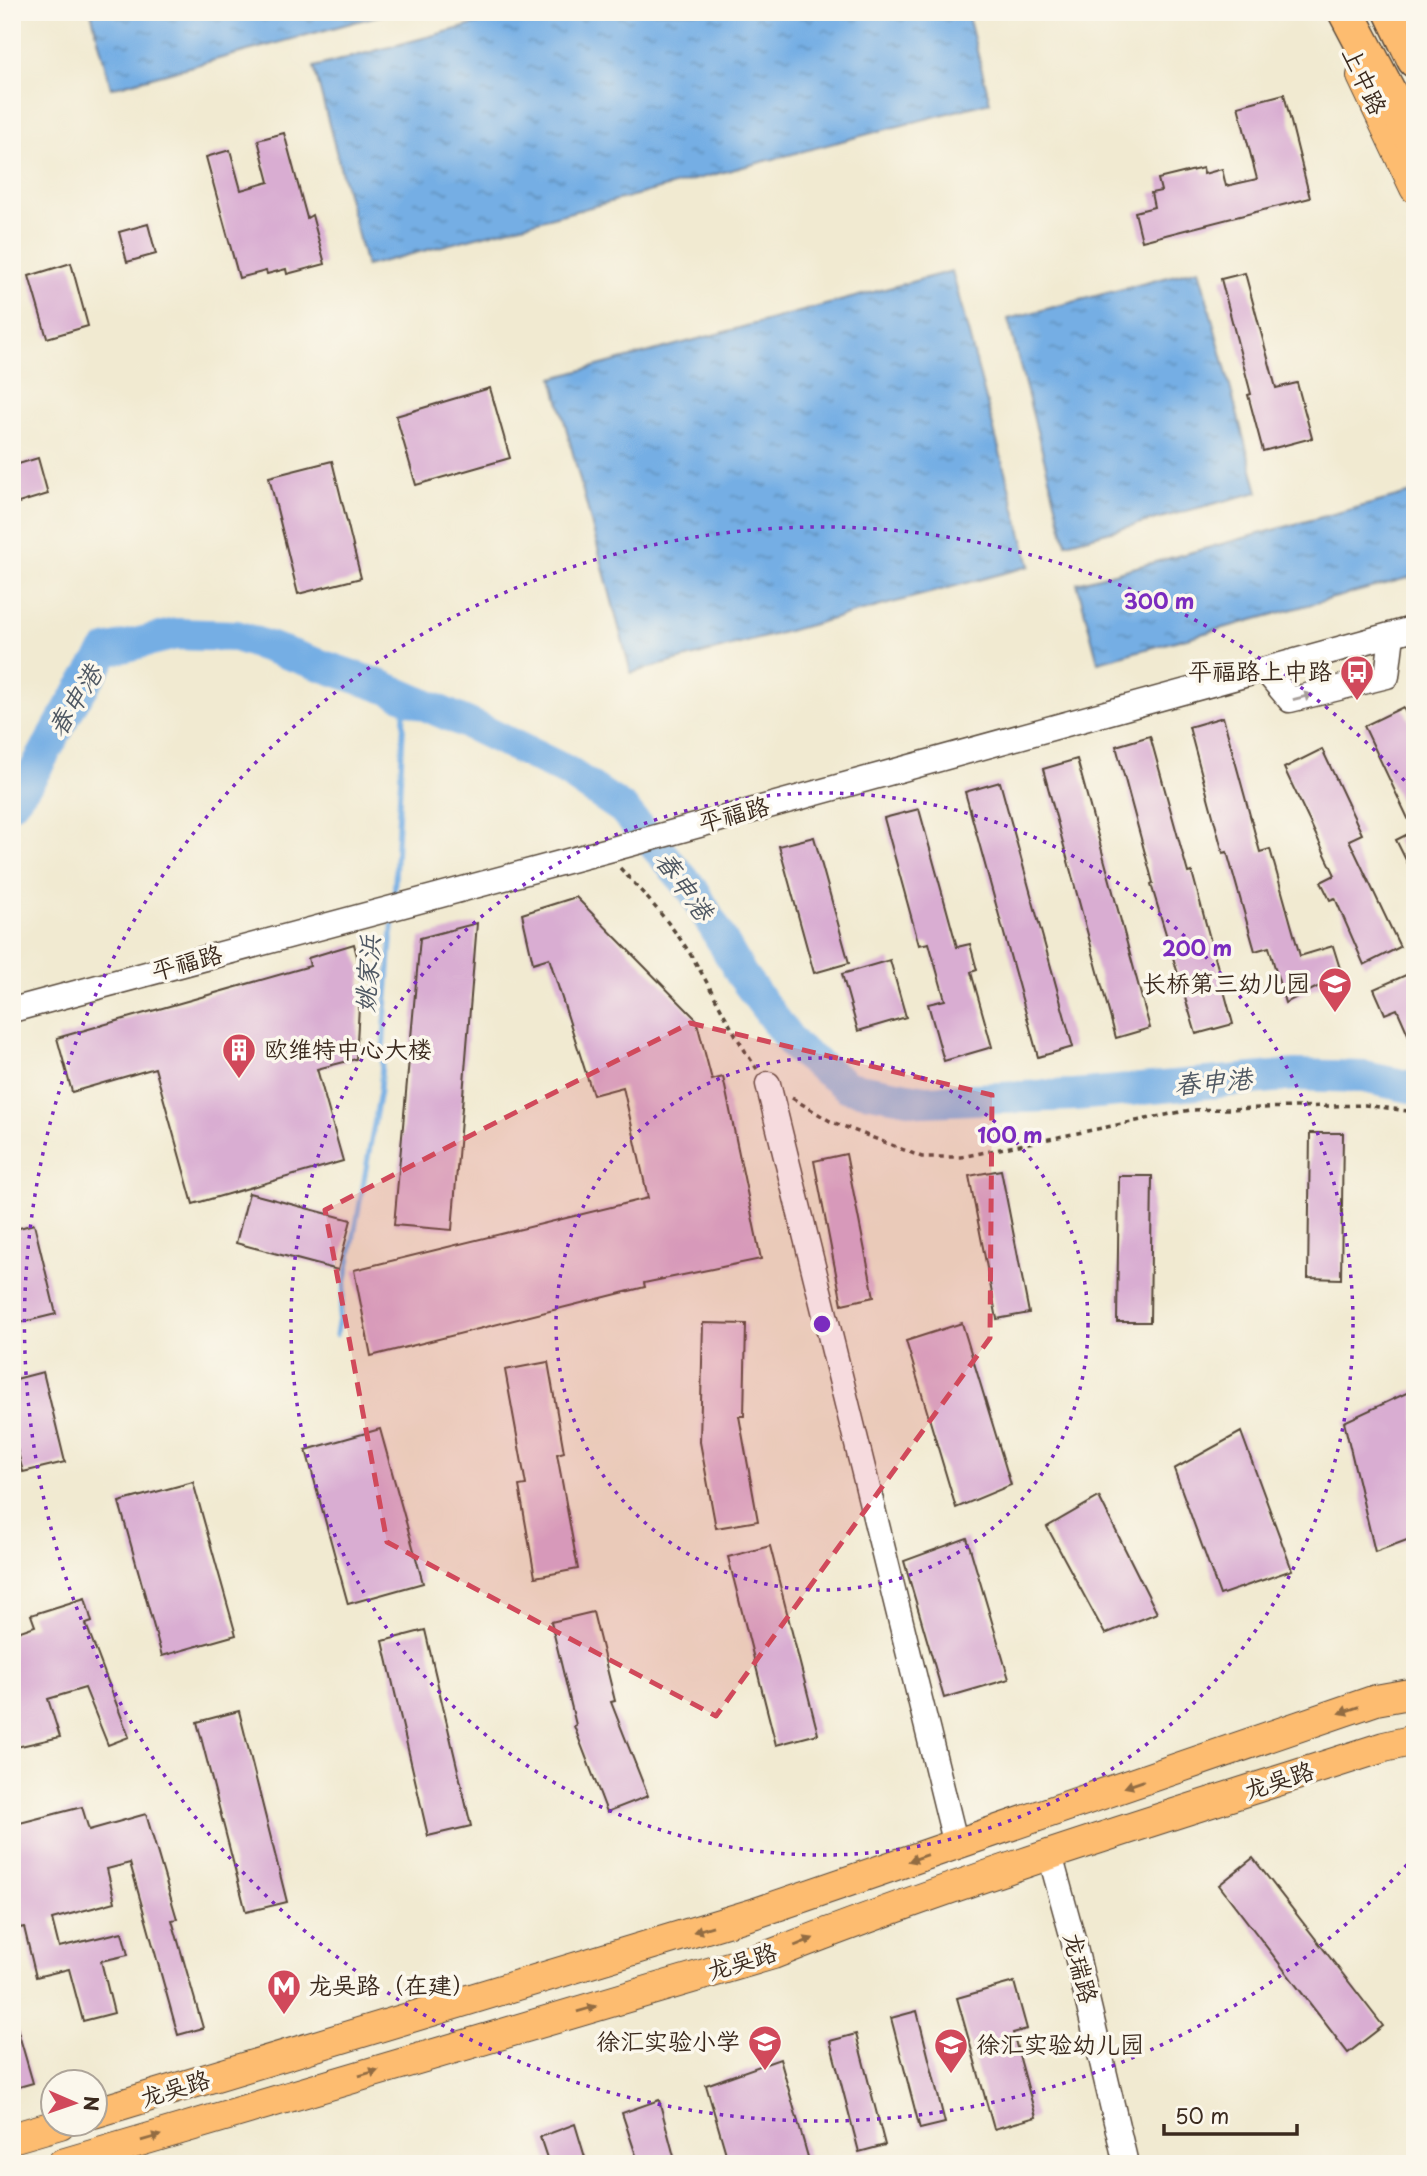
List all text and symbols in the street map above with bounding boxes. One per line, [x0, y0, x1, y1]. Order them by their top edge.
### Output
street label: 上中路 [1334, 40, 1397, 120]
text: 300 m [1124, 584, 1194, 616]
place label: 平福路上中路 [1188, 652, 1332, 688]
bus stop icon: 平福路上中路 [1338, 653, 1376, 702]
water label: 春申港 [37, 654, 113, 744]
one-way arrow [1292, 691, 1314, 702]
street label: 平福路 [694, 786, 773, 840]
water label: 春申港 [647, 842, 726, 931]
text: 200 m [1162, 931, 1232, 963]
water label: 姚家浜 [344, 933, 389, 1014]
street label: 平福路 [147, 934, 226, 988]
place label: 长桥第三幼儿园 [1142, 964, 1310, 1000]
school or university icon: 长桥第三幼儿园 [1316, 965, 1354, 1014]
place label: 欧维特中心大楼 [264, 1030, 432, 1066]
building icon: 欧维特中心大楼 [220, 1031, 258, 1080]
water label: 春申港 [1172, 1057, 1256, 1103]
text: 100 m [977, 1118, 1043, 1150]
centre of rings [810, 1312, 834, 1336]
one-way arrow [1338, 1705, 1359, 1716]
street label: 龙吴路 [1239, 1751, 1318, 1807]
one-way arrow [1123, 1779, 1144, 1790]
one-way arrow [908, 1853, 929, 1863]
one-way arrow [692, 1925, 713, 1935]
street label: 龙瑞路 [1056, 1928, 1108, 2007]
street label: 龙吴路 [702, 1932, 781, 1988]
one-way arrow [794, 1936, 815, 1947]
place label: 龙吴路（在建） [308, 1966, 476, 2002]
metro station icon: 龙吴路（在建） [265, 1967, 303, 2016]
one-way arrow [577, 2003, 598, 2013]
place label: 徐汇实验小学 [596, 2022, 740, 2058]
school or university icon: 徐汇实验小学 [746, 2023, 784, 2072]
place label: 徐汇实验幼儿园 [976, 2025, 1144, 2061]
school or university icon: 徐汇实验幼儿园 [932, 2026, 970, 2075]
street label: 龙吴路 [135, 2059, 214, 2115]
north arrow [38, 2068, 108, 2138]
one-way arrow [359, 2068, 380, 2078]
scale bar [1164, 2092, 1298, 2136]
text: N [78, 2096, 106, 2112]
text: 50 m [1175, 2099, 1229, 2131]
one-way arrow [140, 2132, 161, 2142]

